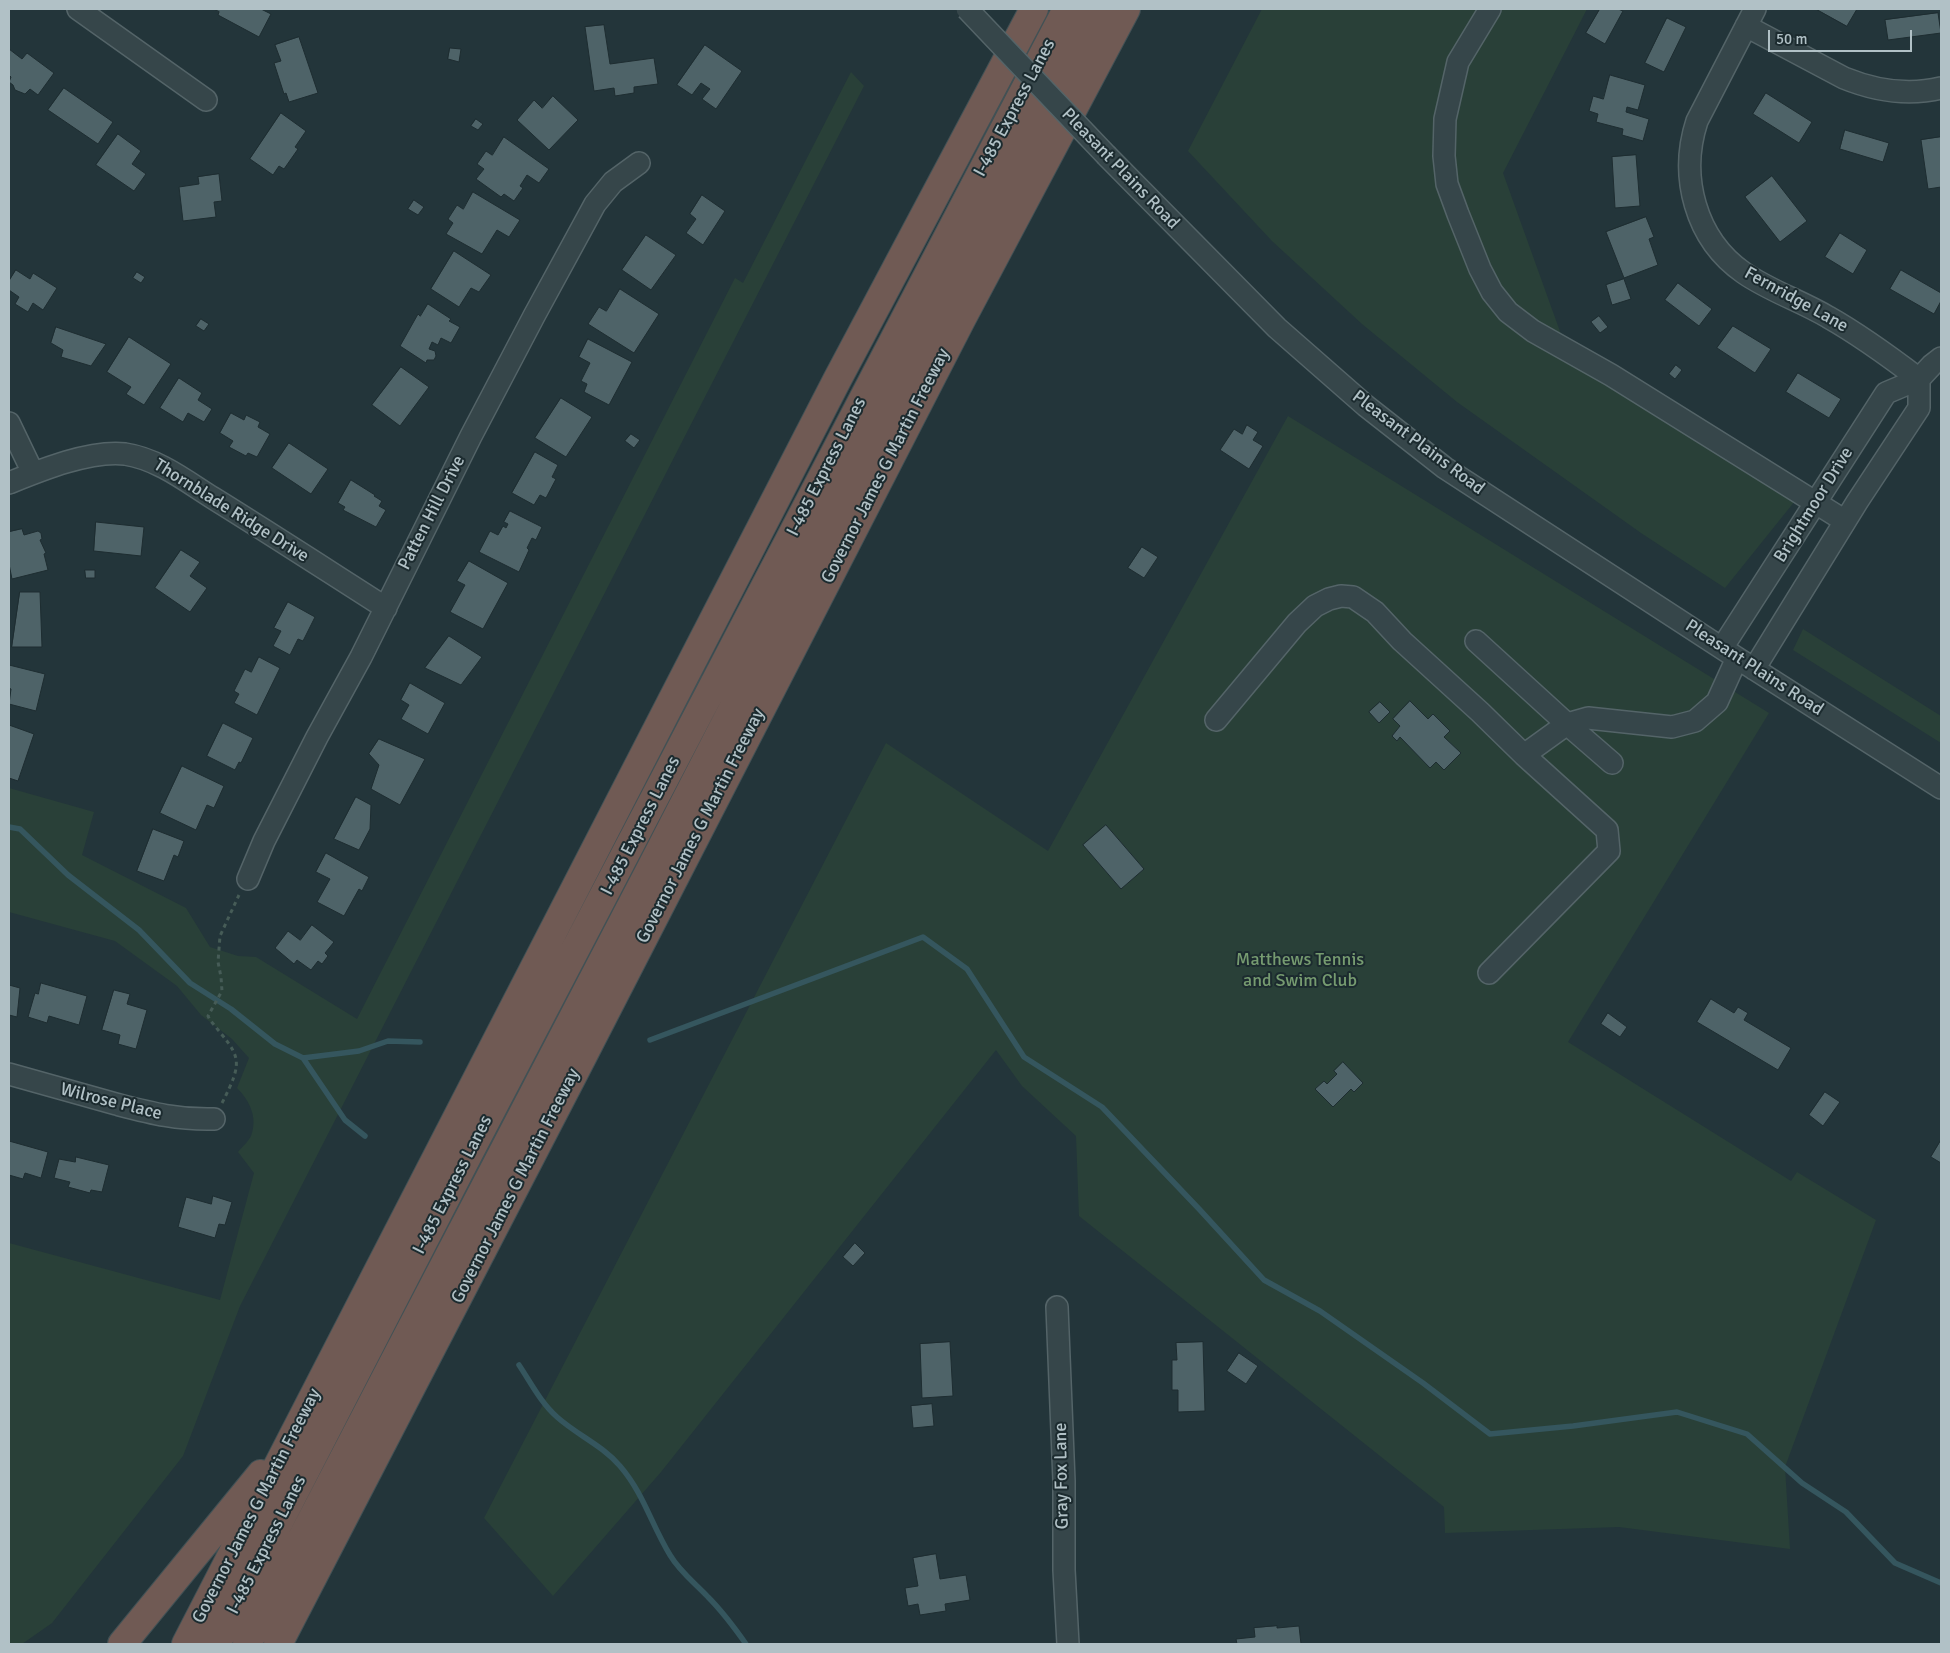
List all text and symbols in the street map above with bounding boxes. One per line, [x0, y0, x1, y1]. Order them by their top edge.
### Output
scale bar [1770, 20, 1914, 52]
text: 50 m [1776, 30, 1807, 48]
street label: I-485 Express Lanes [970, 35, 1060, 181]
street label: Pleasant Plains Road [1057, 104, 1183, 234]
street label: Fernridge Lane [1740, 263, 1852, 337]
street label: Governor James G Martin Freeway [817, 345, 955, 587]
street label: Pleasant Plains Road [1347, 386, 1489, 500]
street label: I-485 Express Lanes [783, 394, 871, 540]
street label: Brightmoor Drive [1770, 443, 1858, 567]
street label: Patten Hill Drive [394, 452, 470, 574]
street label: Thornblade Ridge Drive [149, 454, 313, 568]
street label: Pleasant Plains Road [1681, 615, 1827, 721]
street label: Governor James G Martin Freeway [632, 705, 770, 947]
street label: I-485 Express Lanes [597, 753, 685, 899]
park label: Matthews Tennis and Swim Club [1236, 949, 1364, 992]
street label: Governor James G Martin Freeway [447, 1065, 585, 1307]
street label: Wilrose Place [58, 1079, 164, 1125]
street label: I-485 Express Lanes [409, 1112, 497, 1258]
street label: Governor James G Martin Freeway [188, 1385, 326, 1627]
street label: Gray Fox Lane [1050, 1422, 1074, 1530]
street label: I-485 Express Lanes [223, 1472, 311, 1618]

